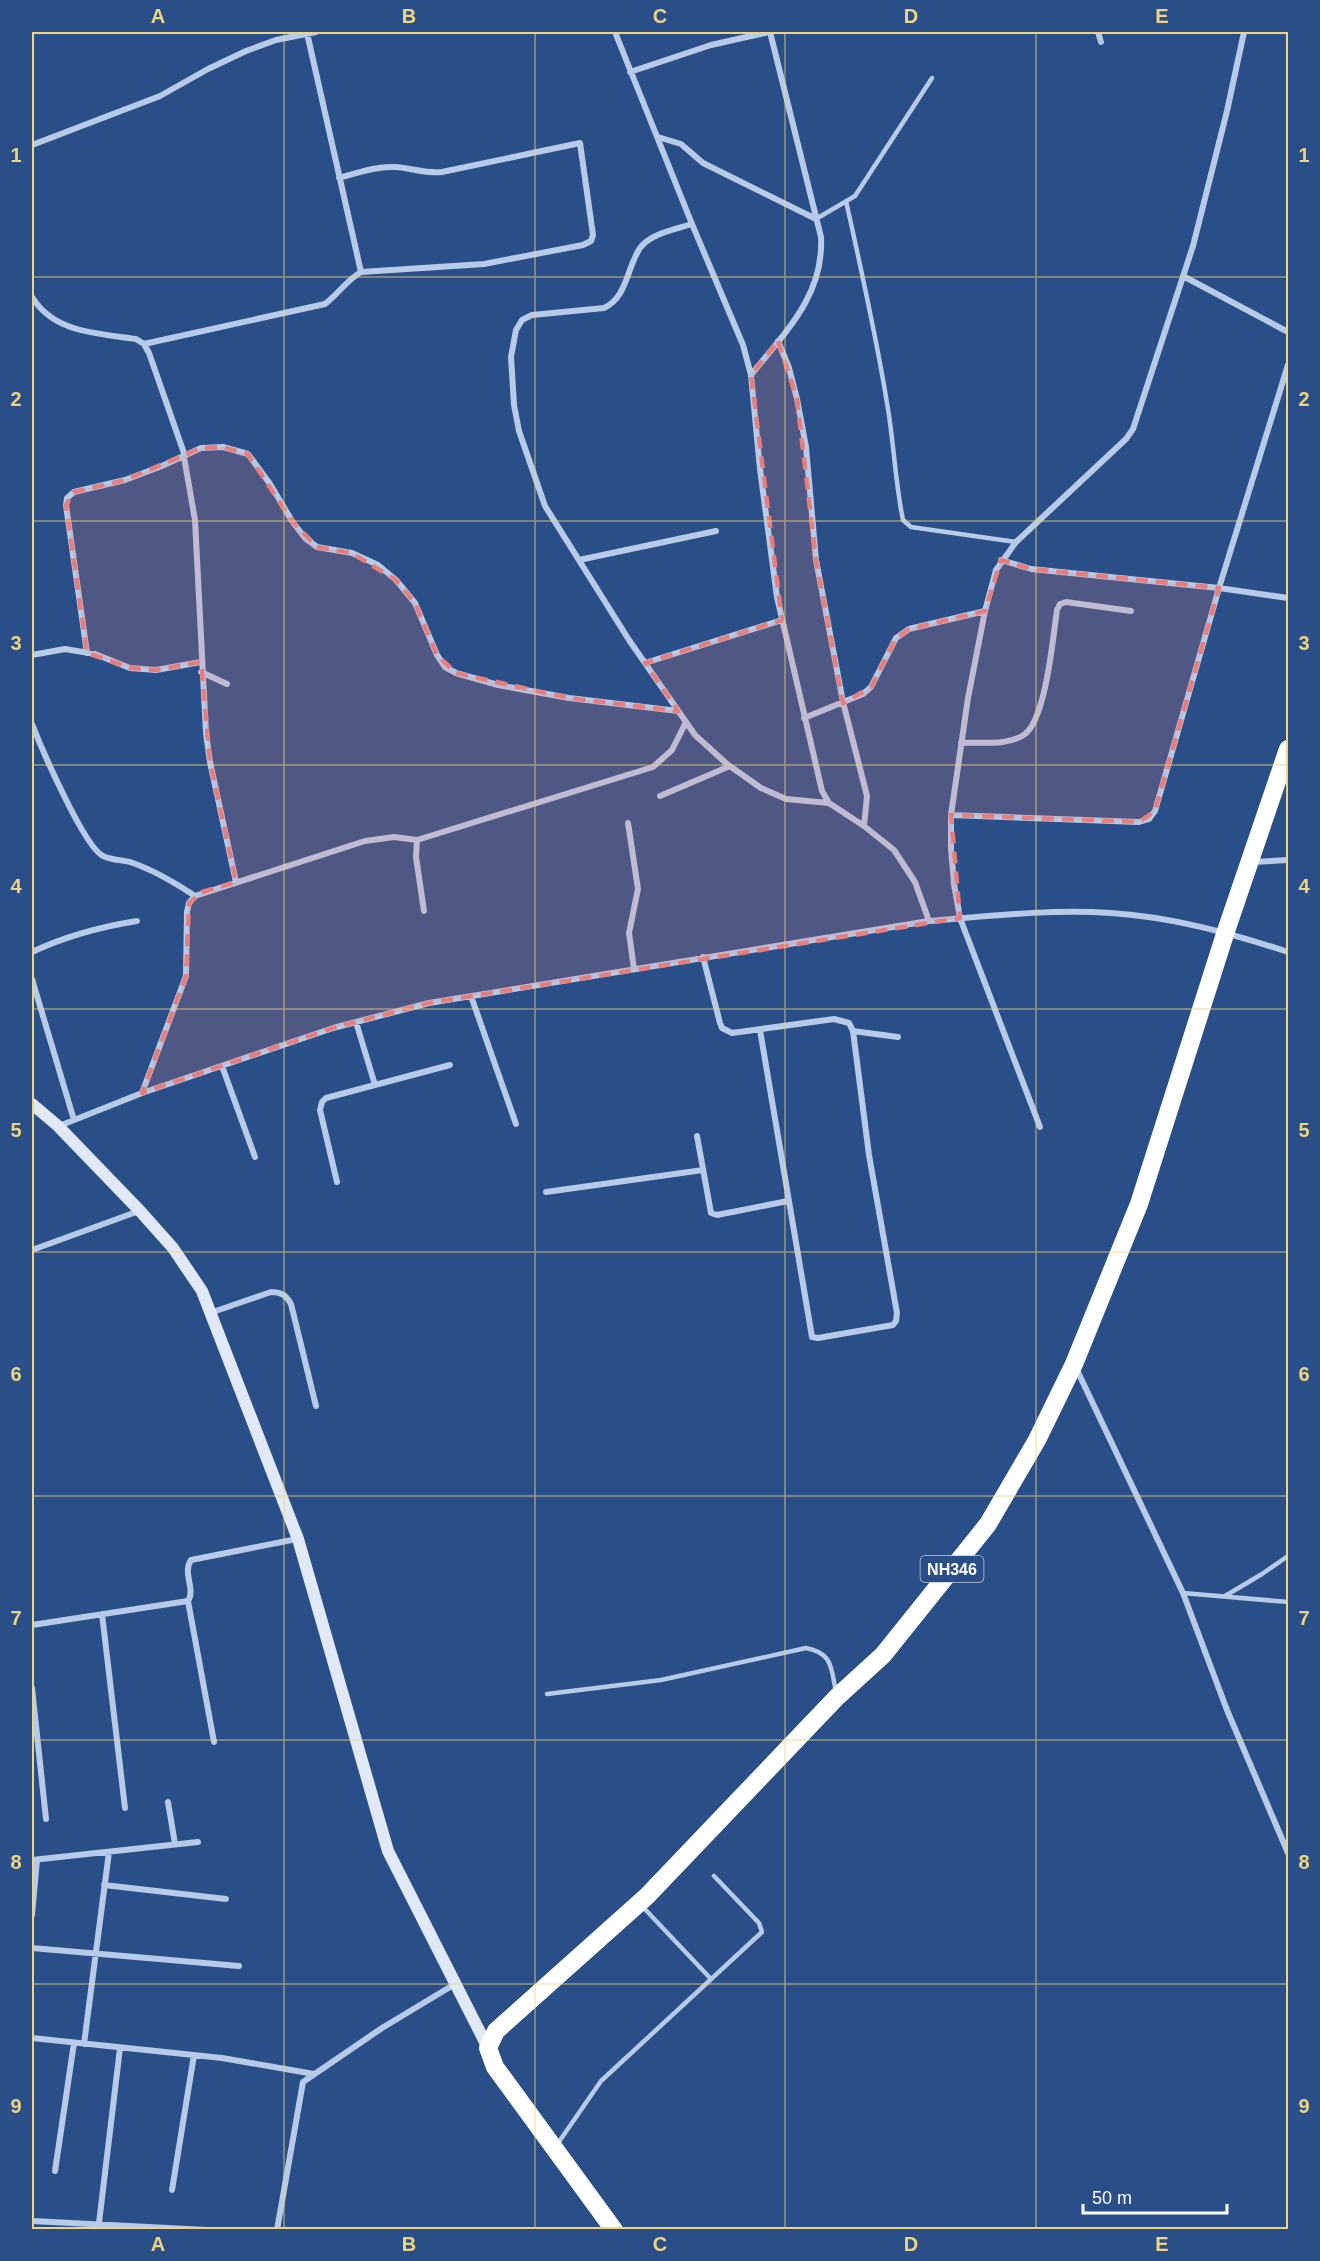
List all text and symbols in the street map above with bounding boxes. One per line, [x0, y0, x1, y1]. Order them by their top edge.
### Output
text: A [151, 5, 165, 27]
text: B [402, 5, 416, 27]
text: C [653, 5, 667, 27]
text: D [904, 5, 918, 27]
text: E [1155, 5, 1169, 27]
text: 1 [10, 144, 22, 166]
text: 1 [1298, 144, 1310, 166]
text: 2 [10, 388, 22, 410]
text: 2 [1298, 388, 1310, 410]
text: 3 [10, 632, 22, 654]
text: 3 [1298, 632, 1310, 654]
text: 4 [10, 875, 22, 897]
text: 4 [1298, 875, 1310, 897]
text: 5 [10, 1119, 22, 1141]
text: 5 [1298, 1119, 1310, 1141]
text: 6 [10, 1363, 22, 1385]
text: 6 [1298, 1363, 1310, 1385]
road number: NH346 [920, 1556, 984, 1582]
text: 7 [10, 1607, 22, 1629]
text: 7 [1298, 1607, 1310, 1629]
text: 8 [10, 1851, 22, 1873]
text: 8 [1298, 1851, 1310, 1873]
text: 9 [10, 2095, 22, 2117]
text: 9 [1298, 2095, 1310, 2117]
scale bar [1083, 2177, 1227, 2215]
text: 50 m [1092, 2188, 1132, 2208]
text: A [151, 2233, 165, 2255]
text: B [402, 2233, 416, 2255]
text: C [653, 2233, 667, 2255]
text: D [904, 2233, 918, 2255]
text: E [1155, 2233, 1169, 2255]

